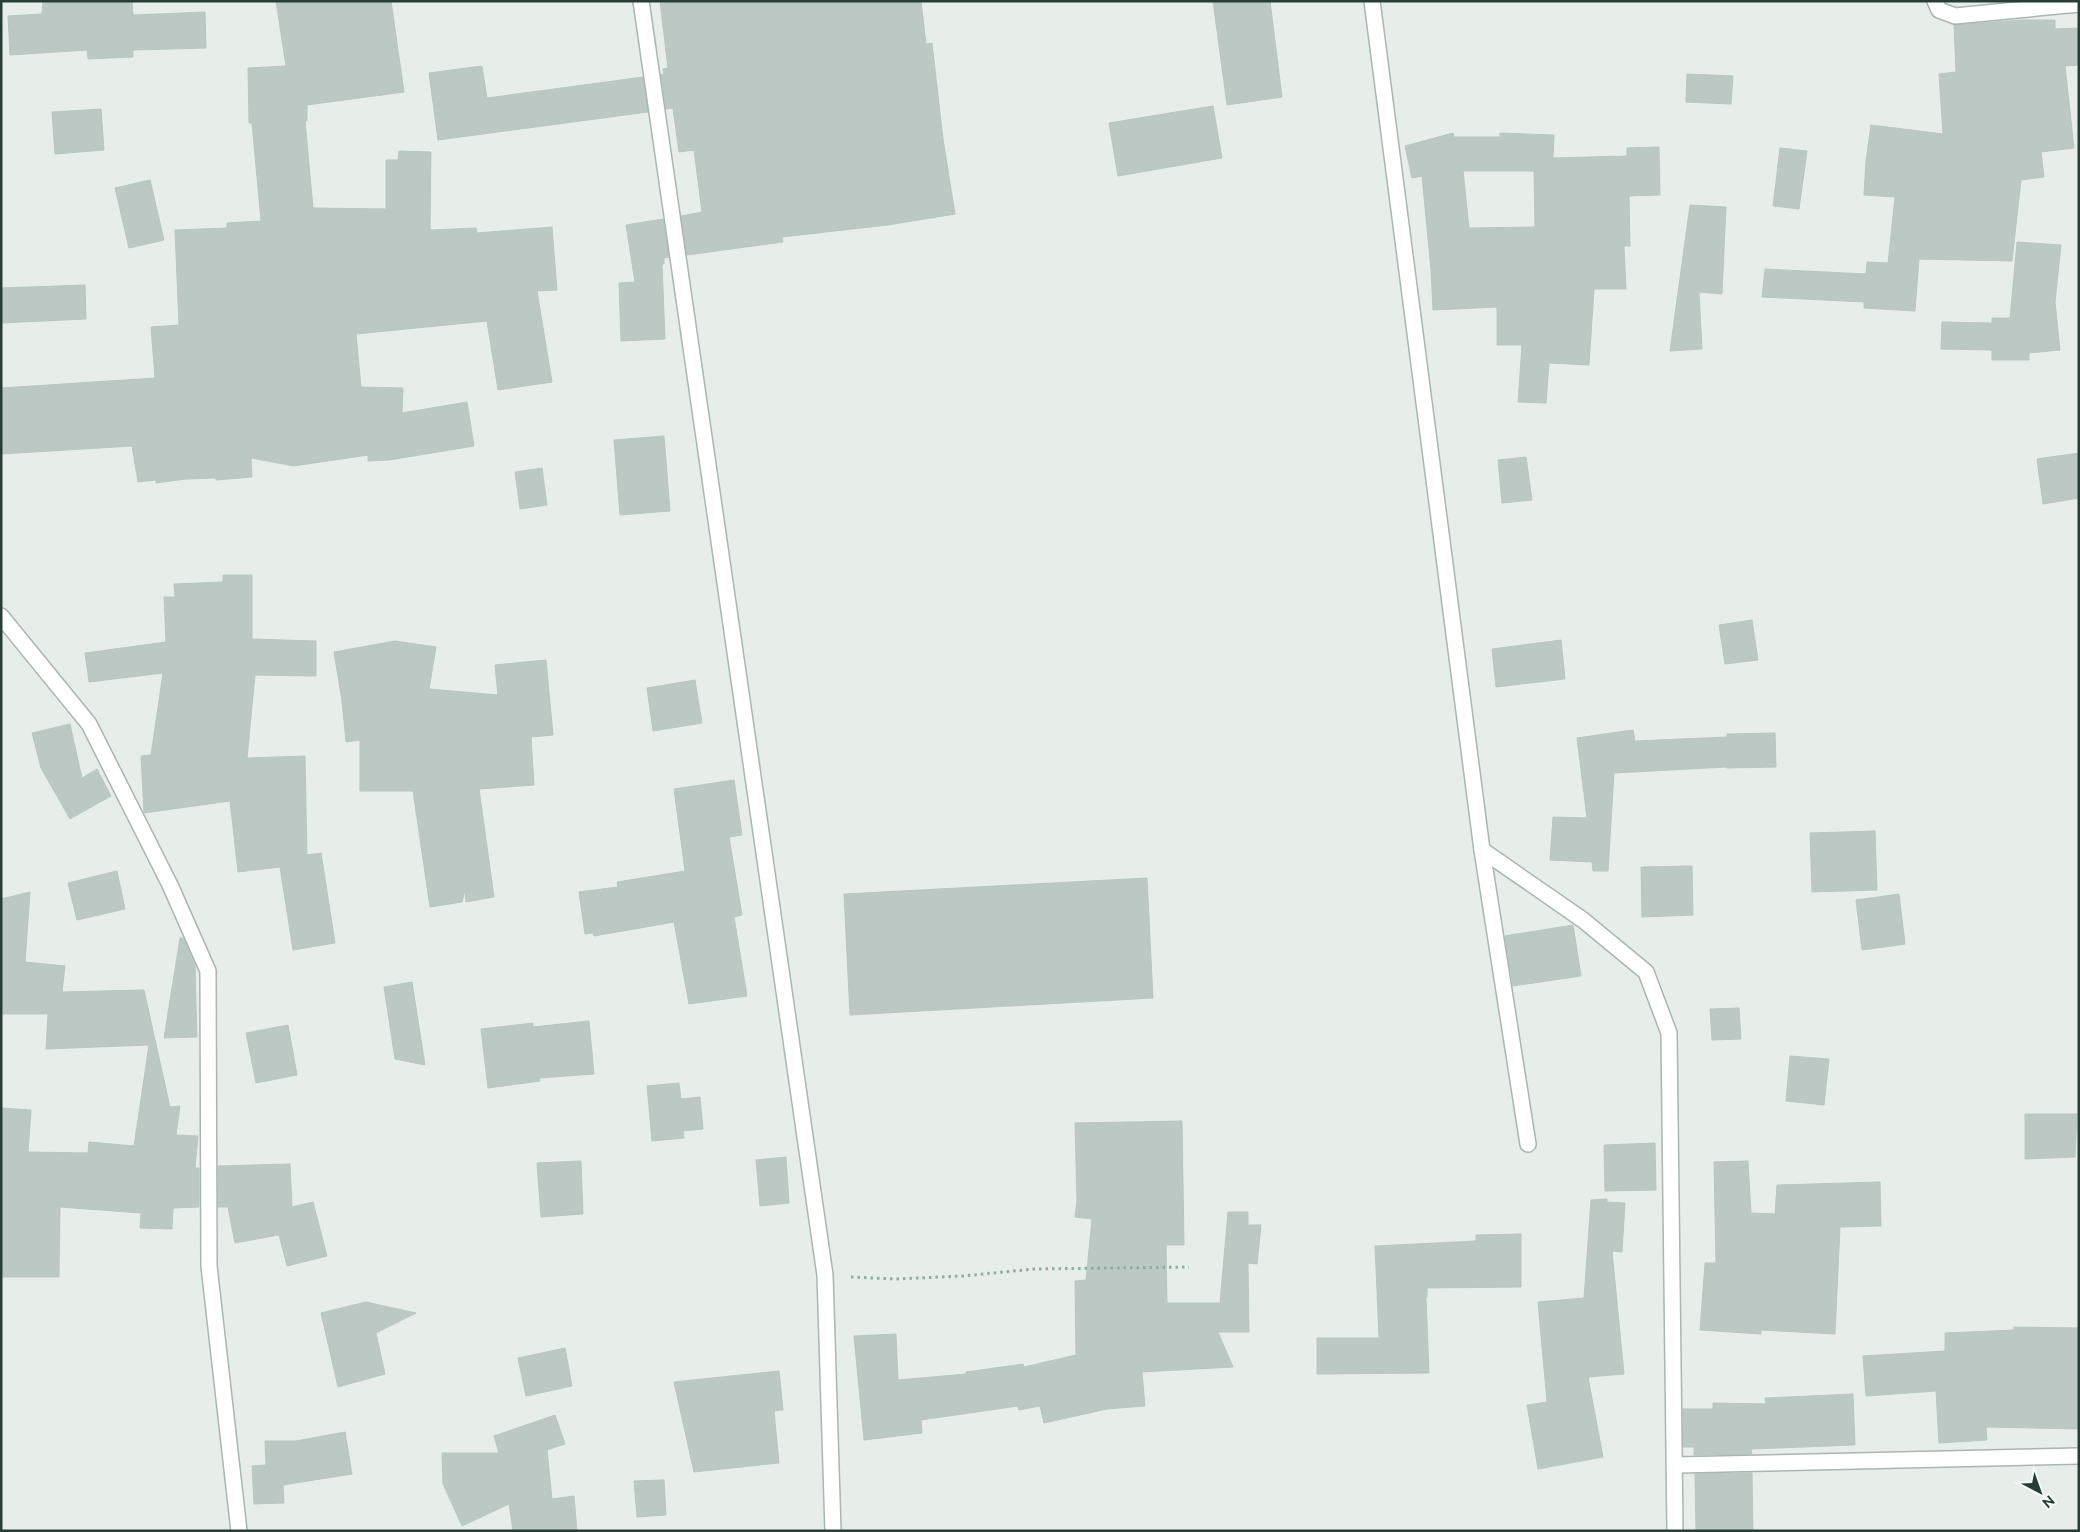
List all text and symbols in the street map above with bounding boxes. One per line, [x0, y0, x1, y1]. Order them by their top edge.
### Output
north arrow [2015, 1467, 2065, 1517]
text: N [2039, 1492, 2058, 1511]

